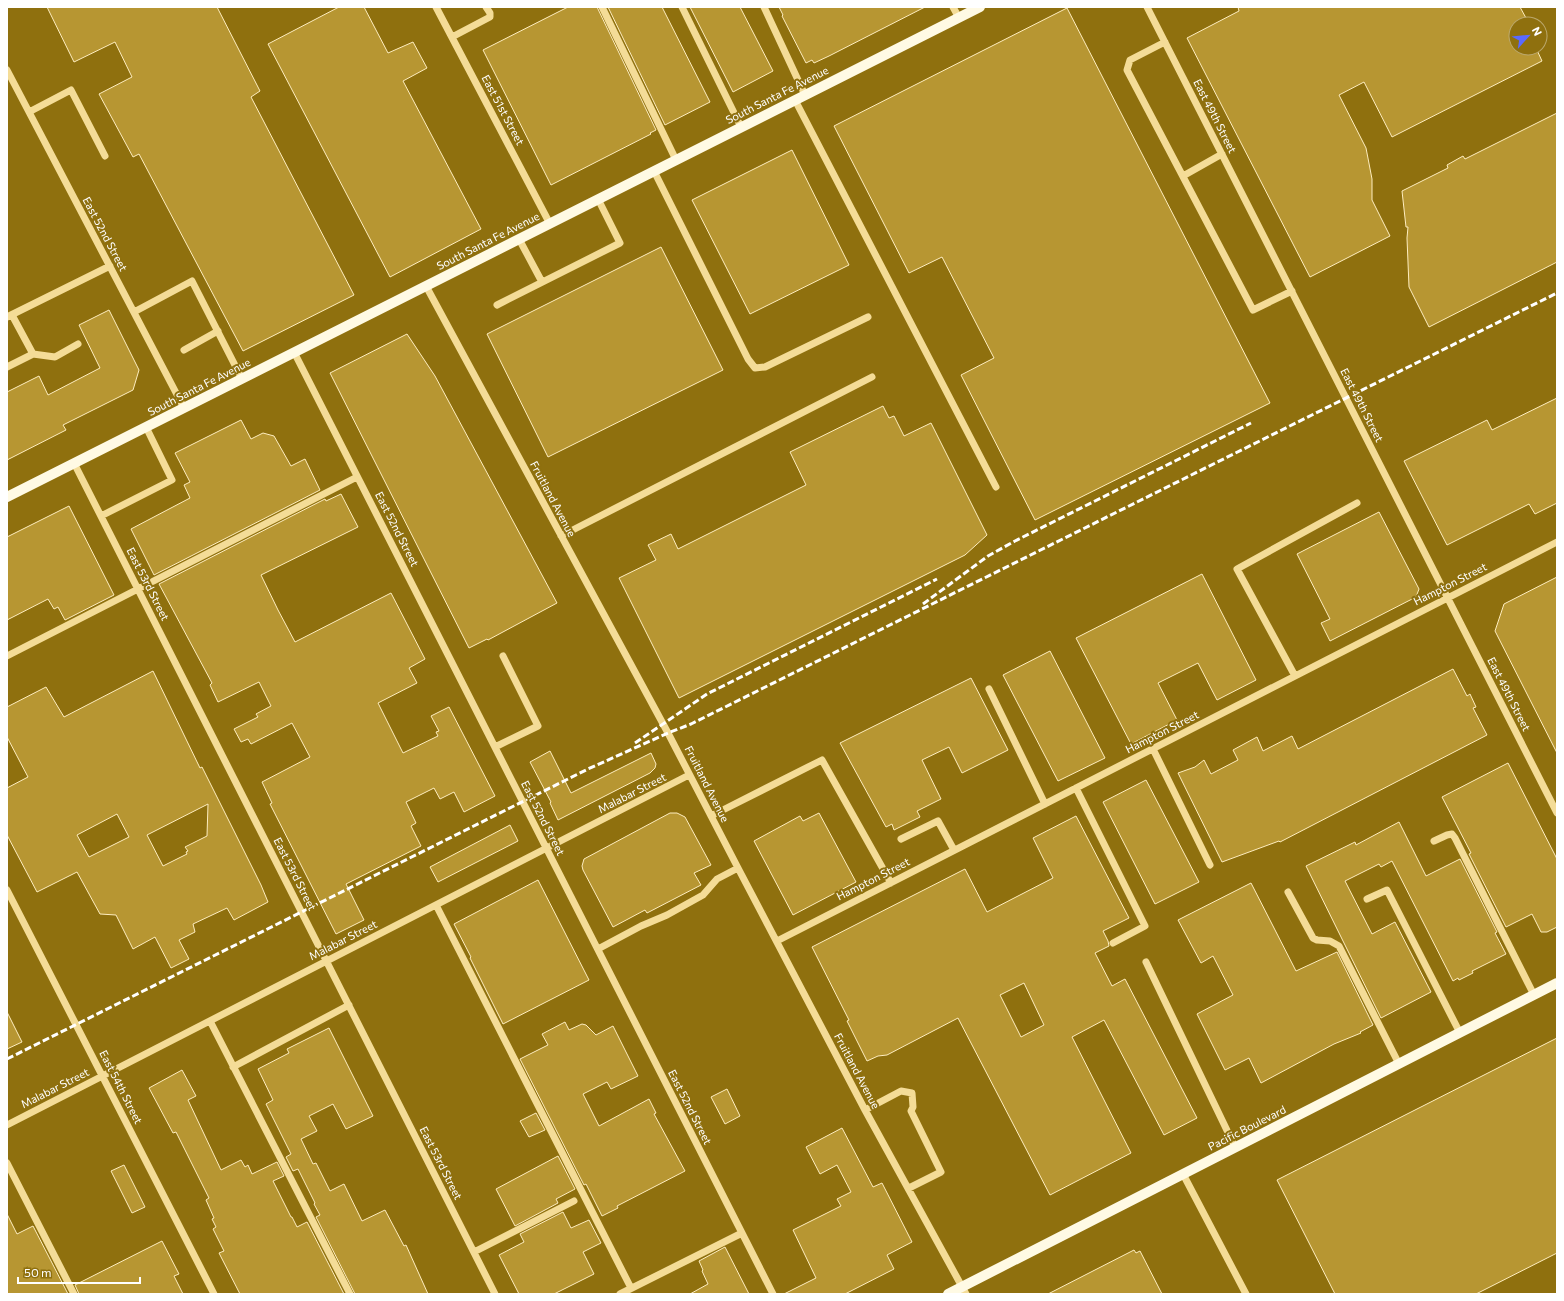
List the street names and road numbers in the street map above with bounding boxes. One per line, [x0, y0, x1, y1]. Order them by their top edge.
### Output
street label: South Santa Fe Avenue [723, 63, 831, 126]
street label: East 51st Street [479, 72, 528, 147]
street label: East 49th Street [1191, 77, 1240, 155]
street label: East 52nd Street [80, 194, 131, 274]
street label: South Santa Fe Avenue [434, 209, 542, 272]
street label: South Santa Fe Avenue [145, 355, 253, 418]
street label: East 49th Street [1338, 366, 1387, 444]
street label: Fruitland Avenue [528, 459, 579, 539]
street label: East 52nd Street [373, 489, 422, 569]
street label: East 53rd Street [124, 545, 173, 623]
street label: Hampton Street [1411, 559, 1489, 608]
street label: East 49th Street [1485, 655, 1534, 733]
street label: Hampton Street [1123, 707, 1201, 756]
street label: Fruitland Avenue [683, 743, 732, 824]
street label: Malabar Street [596, 770, 668, 815]
street label: East 52nd Street [519, 778, 568, 858]
street label: East 53rd Street [271, 835, 320, 913]
street label: Hampton Street [834, 854, 912, 903]
street label: Malabar Street [307, 917, 379, 962]
street label: Fruitland Avenue [832, 1031, 883, 1111]
street label: East 54th Street [97, 1048, 146, 1126]
street label: Malabar Street [19, 1065, 91, 1110]
street label: East 52nd Street [666, 1067, 715, 1147]
street label: Pacific Boulevard [1206, 1102, 1288, 1153]
street label: East 53rd Street [417, 1124, 466, 1202]

